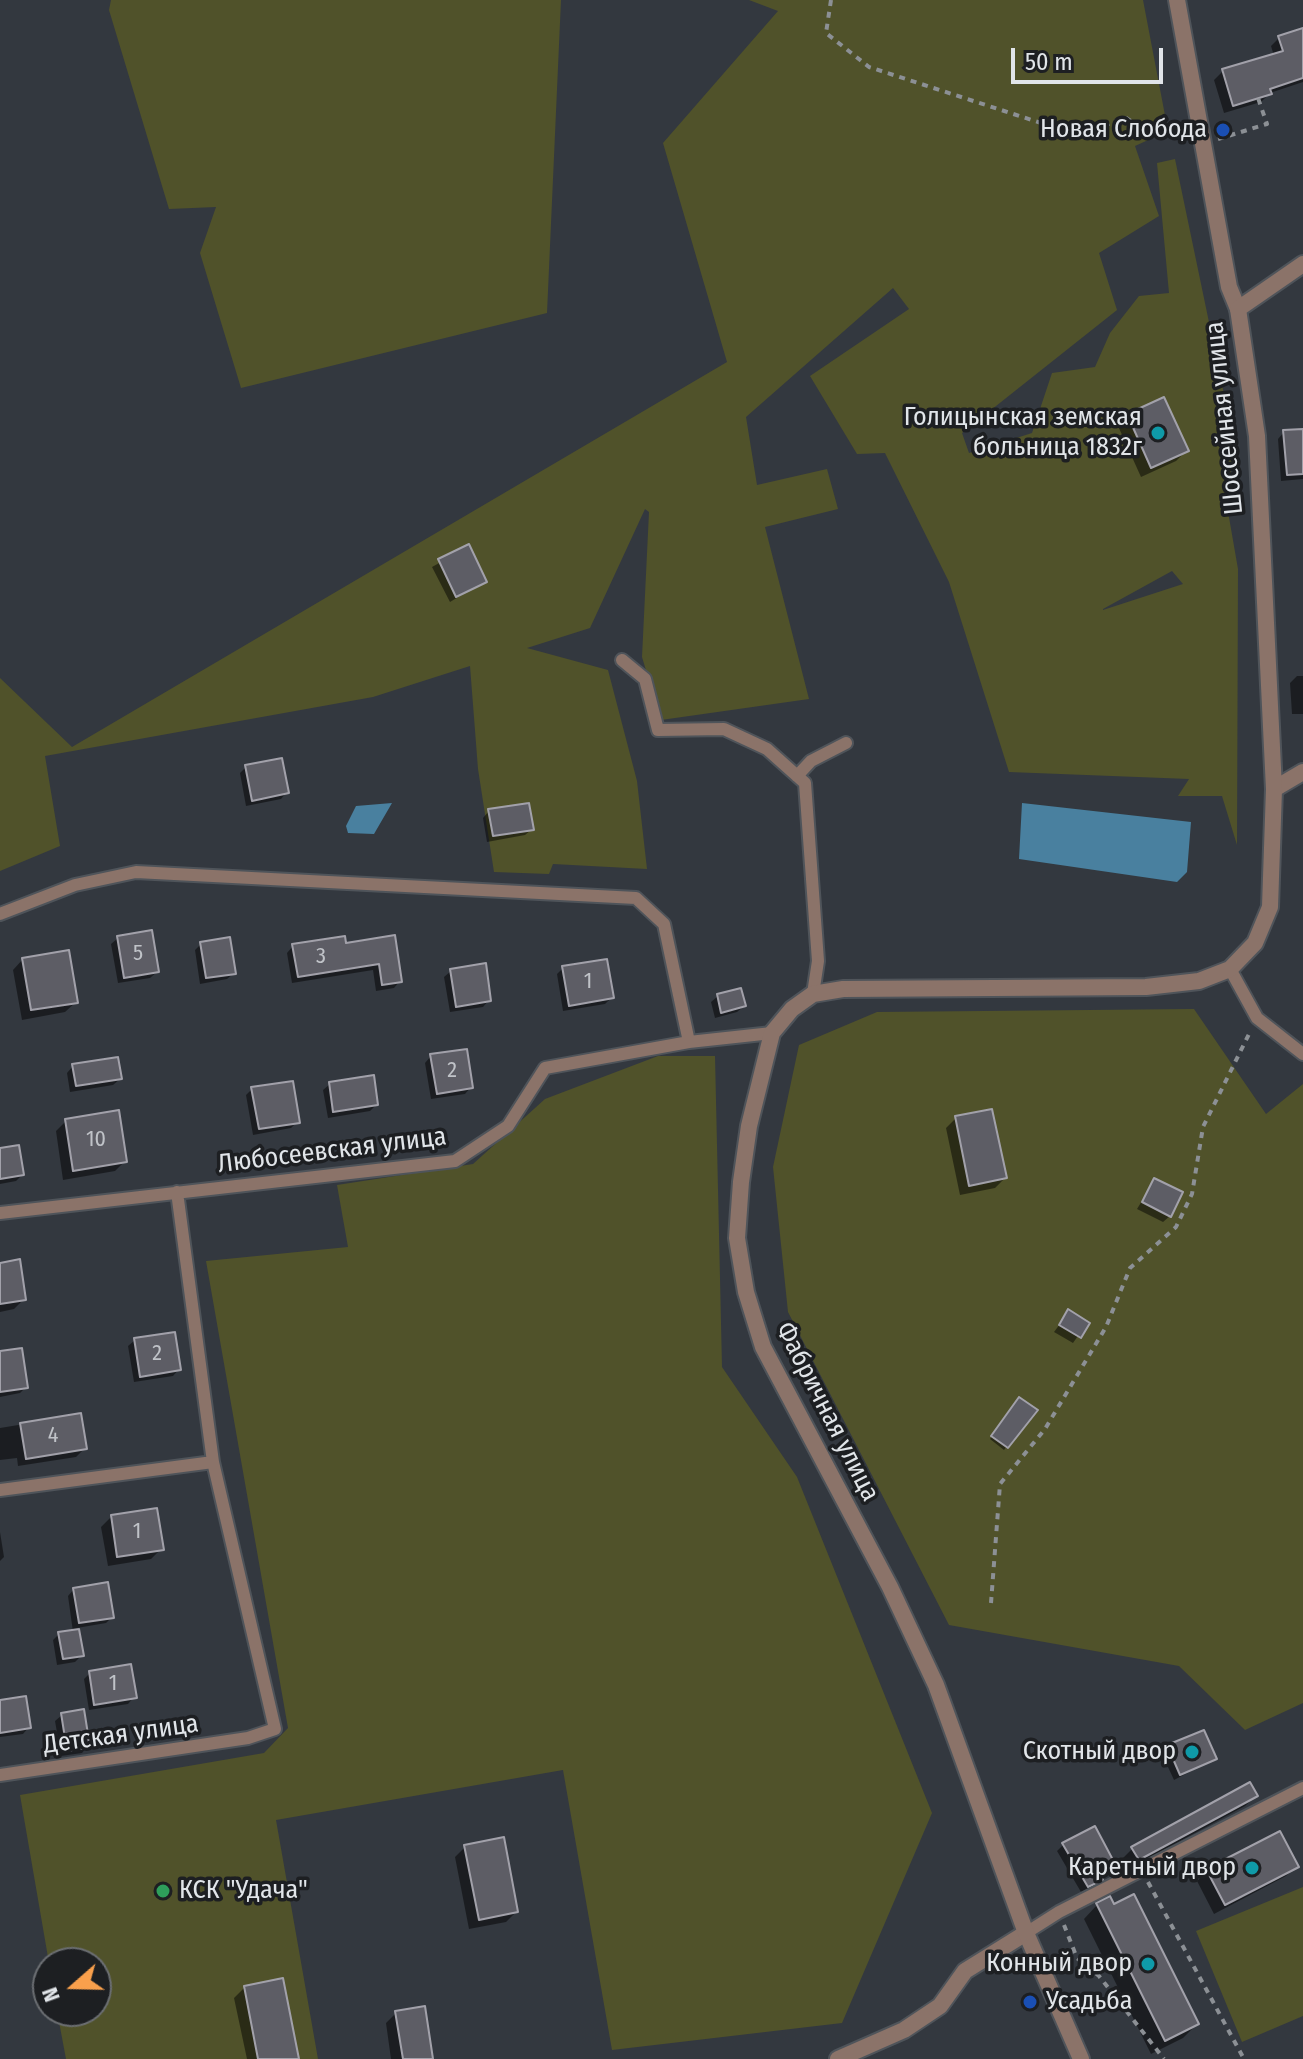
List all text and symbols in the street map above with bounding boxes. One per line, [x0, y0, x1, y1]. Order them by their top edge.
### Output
scale bar [1015, 32, 1167, 82]
text: 50 m [1025, 48, 1073, 76]
place label: Новая Слобода [1040, 114, 1207, 146]
marker: Новая Слобода [1214, 121, 1232, 139]
street label: Шоссейная улица [1199, 320, 1251, 516]
place label: Голицынская земская больница 1832г [904, 402, 1142, 464]
marker: Голицынская земская больница 1832г [1149, 424, 1167, 442]
house number: 5 [133, 941, 143, 967]
house number: 3 [316, 944, 326, 970]
house number: 1 [584, 969, 592, 995]
house number: 2 [447, 1058, 457, 1084]
street label: Любосеевская улица [216, 1122, 448, 1180]
house number: 10 [86, 1127, 106, 1153]
street label: Фабричная улица [768, 1317, 886, 1507]
house number: 2 [152, 1341, 162, 1367]
house number: 4 [48, 1423, 58, 1449]
house number: 1 [133, 1519, 141, 1545]
house number: 1 [109, 1671, 117, 1697]
street label: Детская улица [41, 1709, 201, 1761]
place label: Скотный двор [1023, 1736, 1176, 1768]
marker: Скотный двор [1183, 1743, 1201, 1761]
place label: Каретный двор [1068, 1852, 1236, 1884]
marker: Каретный двор [1243, 1859, 1261, 1877]
place label: КСК "Удача" [179, 1875, 308, 1907]
marker: КСК "Удача" [154, 1882, 172, 1900]
north arrow [32, 1947, 112, 2027]
place label: Конный двор [986, 1948, 1132, 1980]
marker: Конный двор [1139, 1955, 1157, 1973]
text: N [36, 1984, 66, 2006]
place label: Усадьба [1046, 1986, 1132, 2018]
marker: Усадьба [1021, 1993, 1039, 2011]

